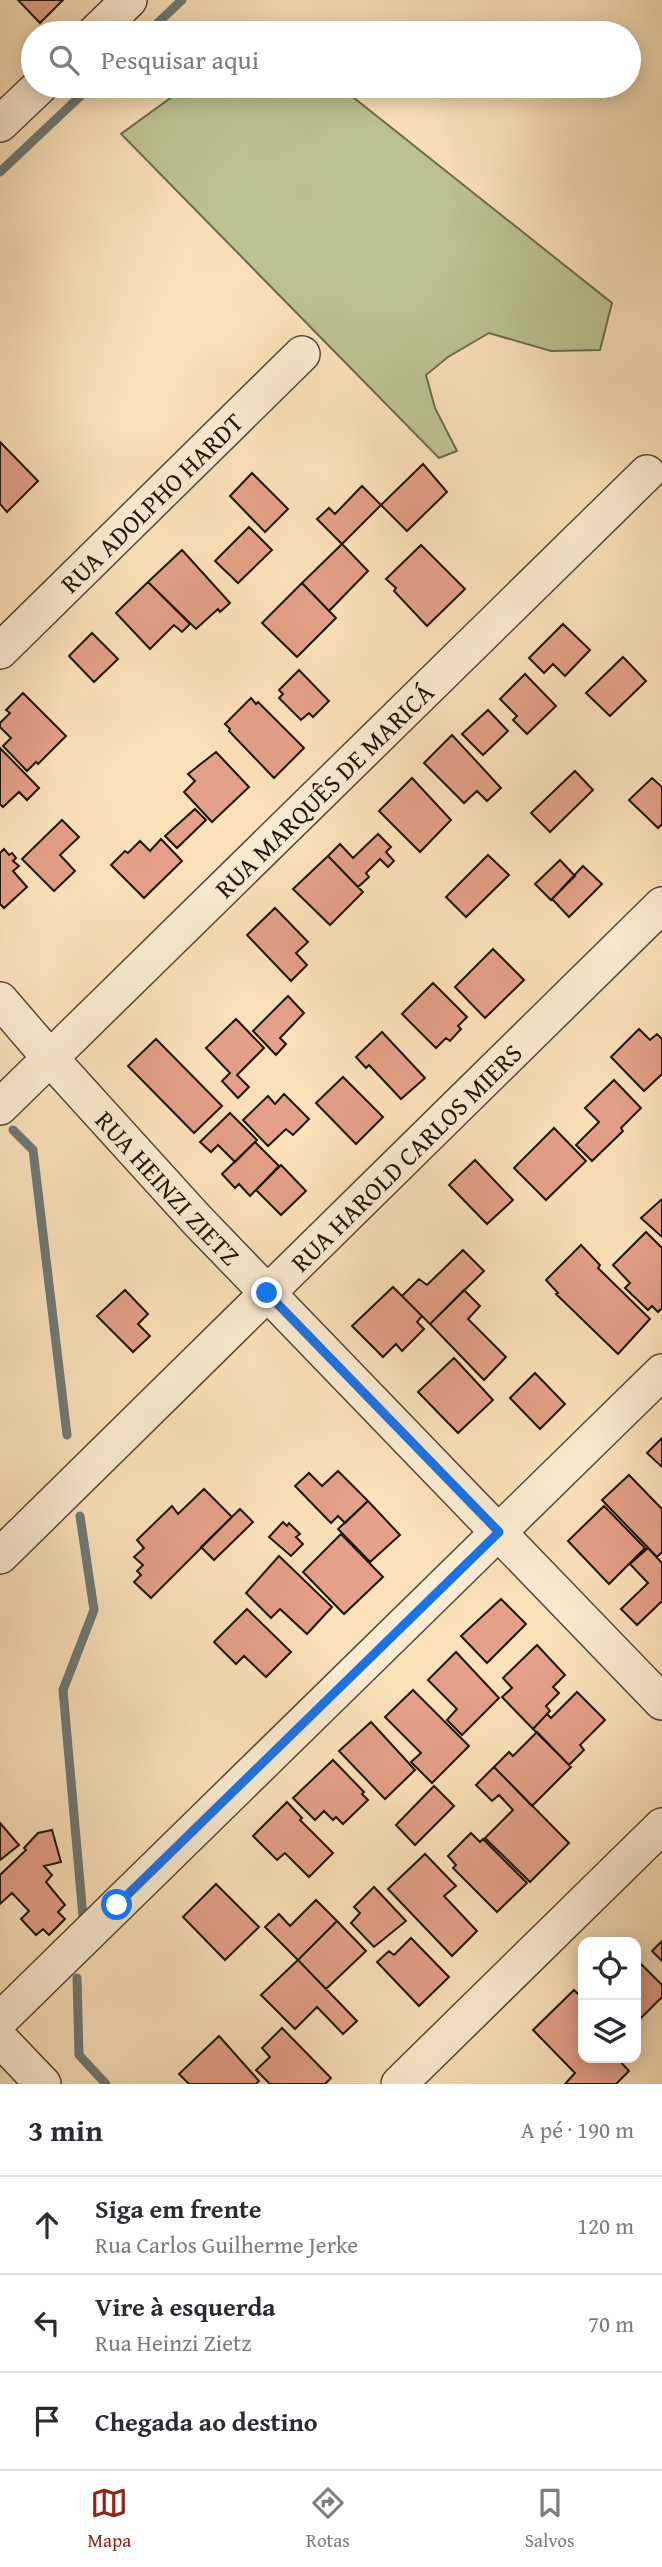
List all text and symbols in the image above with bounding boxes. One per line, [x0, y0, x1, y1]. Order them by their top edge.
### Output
search box [21, 21, 641, 98]
text: Pesquisar aqui [101, 40, 259, 79]
icon: search [45, 41, 83, 79]
street label: RUA ADOLPHO HARDT [51, 403, 252, 602]
street label: RUA MARQUÊS DE MARICÁ [205, 673, 442, 907]
street label: RUA HAROLD CARLOS MIERS [281, 1034, 530, 1280]
street label: RUA HEINZI ZIETZ [87, 1101, 250, 1274]
route end [251, 1277, 282, 1308]
route start [101, 1889, 132, 1920]
map controls [578, 1937, 641, 2063]
button: locate [578, 1937, 641, 2000]
button: layers [578, 2000, 641, 2063]
text: 3 min [28, 2108, 103, 2152]
text: A pé · 190 m [521, 2113, 634, 2146]
text: Siga em frente [95, 2189, 262, 2228]
icon: ahead [28, 2206, 66, 2244]
text: 120 m [577, 2209, 634, 2242]
text: Rua Carlos Guilherme Jerke [95, 2228, 358, 2261]
text: Vire à esquerda [95, 2287, 276, 2326]
icon: left [28, 2304, 66, 2342]
text: 70 m [588, 2307, 634, 2340]
text: Rua Heinzi Zietz [95, 2326, 251, 2359]
icon: arrive [28, 2402, 66, 2440]
text: Chegada ao destino [95, 2402, 318, 2441]
tab: Mapa [87, 2484, 131, 2554]
tab: Rotas [306, 2484, 350, 2554]
tab: Salvos [525, 2484, 575, 2554]

